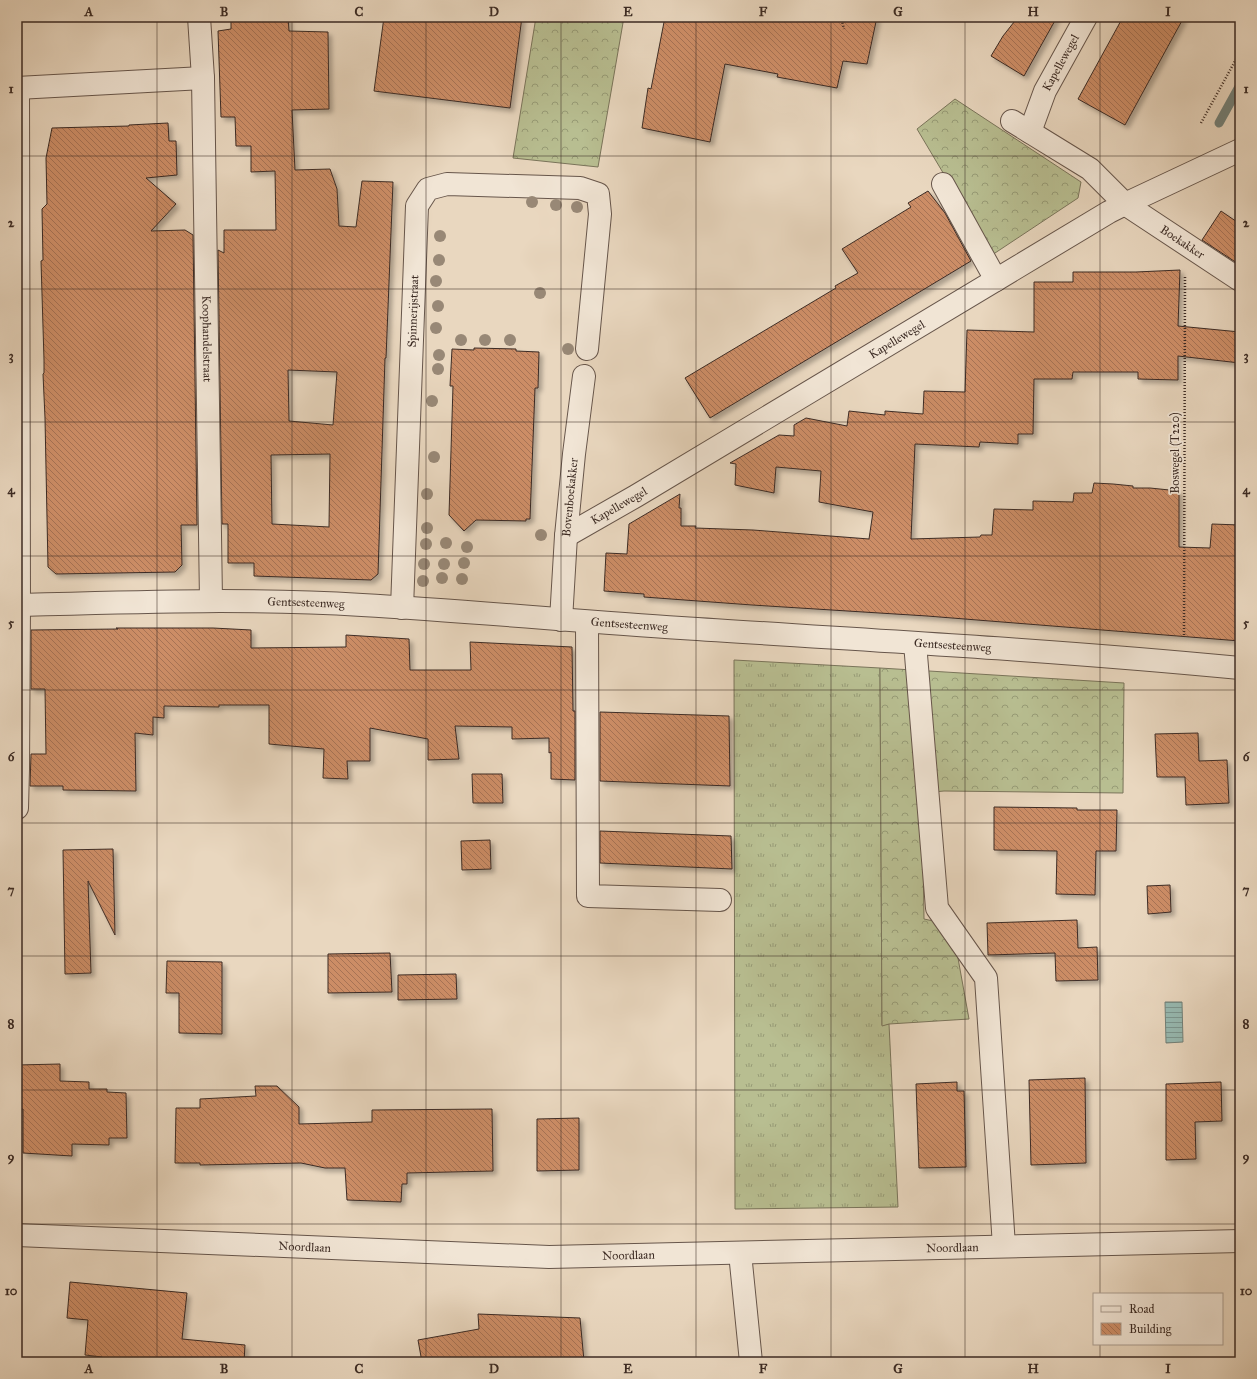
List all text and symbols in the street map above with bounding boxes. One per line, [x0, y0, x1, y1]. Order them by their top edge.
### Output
text: A [84, 4, 94, 20]
text: B [220, 4, 229, 20]
text: C [355, 4, 364, 20]
text: D [489, 4, 499, 20]
text: E [623, 4, 633, 20]
text: F [759, 4, 768, 20]
text: G [893, 4, 903, 20]
text: H [1027, 4, 1039, 20]
text: I [1165, 4, 1171, 20]
street label: Kapellewegel [1039, 31, 1082, 94]
text: 1 [8, 81, 14, 97]
text: 1 [1243, 81, 1249, 97]
text: 2 [8, 215, 15, 231]
text: 2 [1243, 215, 1250, 231]
street label: Boekakker [1158, 222, 1208, 262]
street label: Spinnerijstraat [405, 274, 421, 348]
street label: Koophandelstraat [199, 295, 215, 383]
street label: Kapellewegel [866, 317, 928, 361]
text: 3 [8, 348, 14, 364]
text: 3 [1243, 348, 1249, 364]
street label: Boswegel (T220) [1168, 412, 1183, 494]
street label: Bovenboekakker [559, 457, 581, 537]
text: 4 [7, 482, 15, 498]
text: 4 [1242, 482, 1250, 498]
street label: Kapellewegel [588, 484, 650, 527]
street label: Gentsesteenweg [267, 594, 345, 612]
text: 5 [8, 615, 15, 631]
street label: Gentsesteenweg [590, 615, 669, 635]
text: 5 [1243, 615, 1250, 631]
street label: Gentsesteenweg [913, 636, 992, 656]
text: 6 [8, 749, 16, 765]
text: 6 [1243, 749, 1251, 765]
text: 7 [8, 882, 15, 898]
text: 7 [1243, 882, 1250, 898]
text: 8 [8, 1016, 15, 1032]
text: 8 [1243, 1016, 1250, 1032]
text: 9 [8, 1149, 15, 1165]
text: 9 [1243, 1149, 1250, 1165]
street label: Noordlaan [278, 1239, 332, 1255]
street label: Noordlaan [926, 1240, 979, 1255]
street label: Noordlaan [602, 1248, 655, 1263]
text: 10 [5, 1283, 18, 1299]
text: 10 [1240, 1283, 1253, 1299]
legend [1093, 1293, 1223, 1345]
text: Road [1129, 1302, 1155, 1316]
text: Building [1129, 1322, 1172, 1337]
text: A [84, 1361, 94, 1377]
text: B [220, 1361, 229, 1377]
text: C [355, 1361, 364, 1377]
text: D [489, 1361, 499, 1377]
text: E [623, 1361, 633, 1377]
text: F [759, 1361, 768, 1377]
text: G [893, 1361, 903, 1377]
text: H [1027, 1361, 1039, 1377]
text: I [1165, 1361, 1171, 1377]

